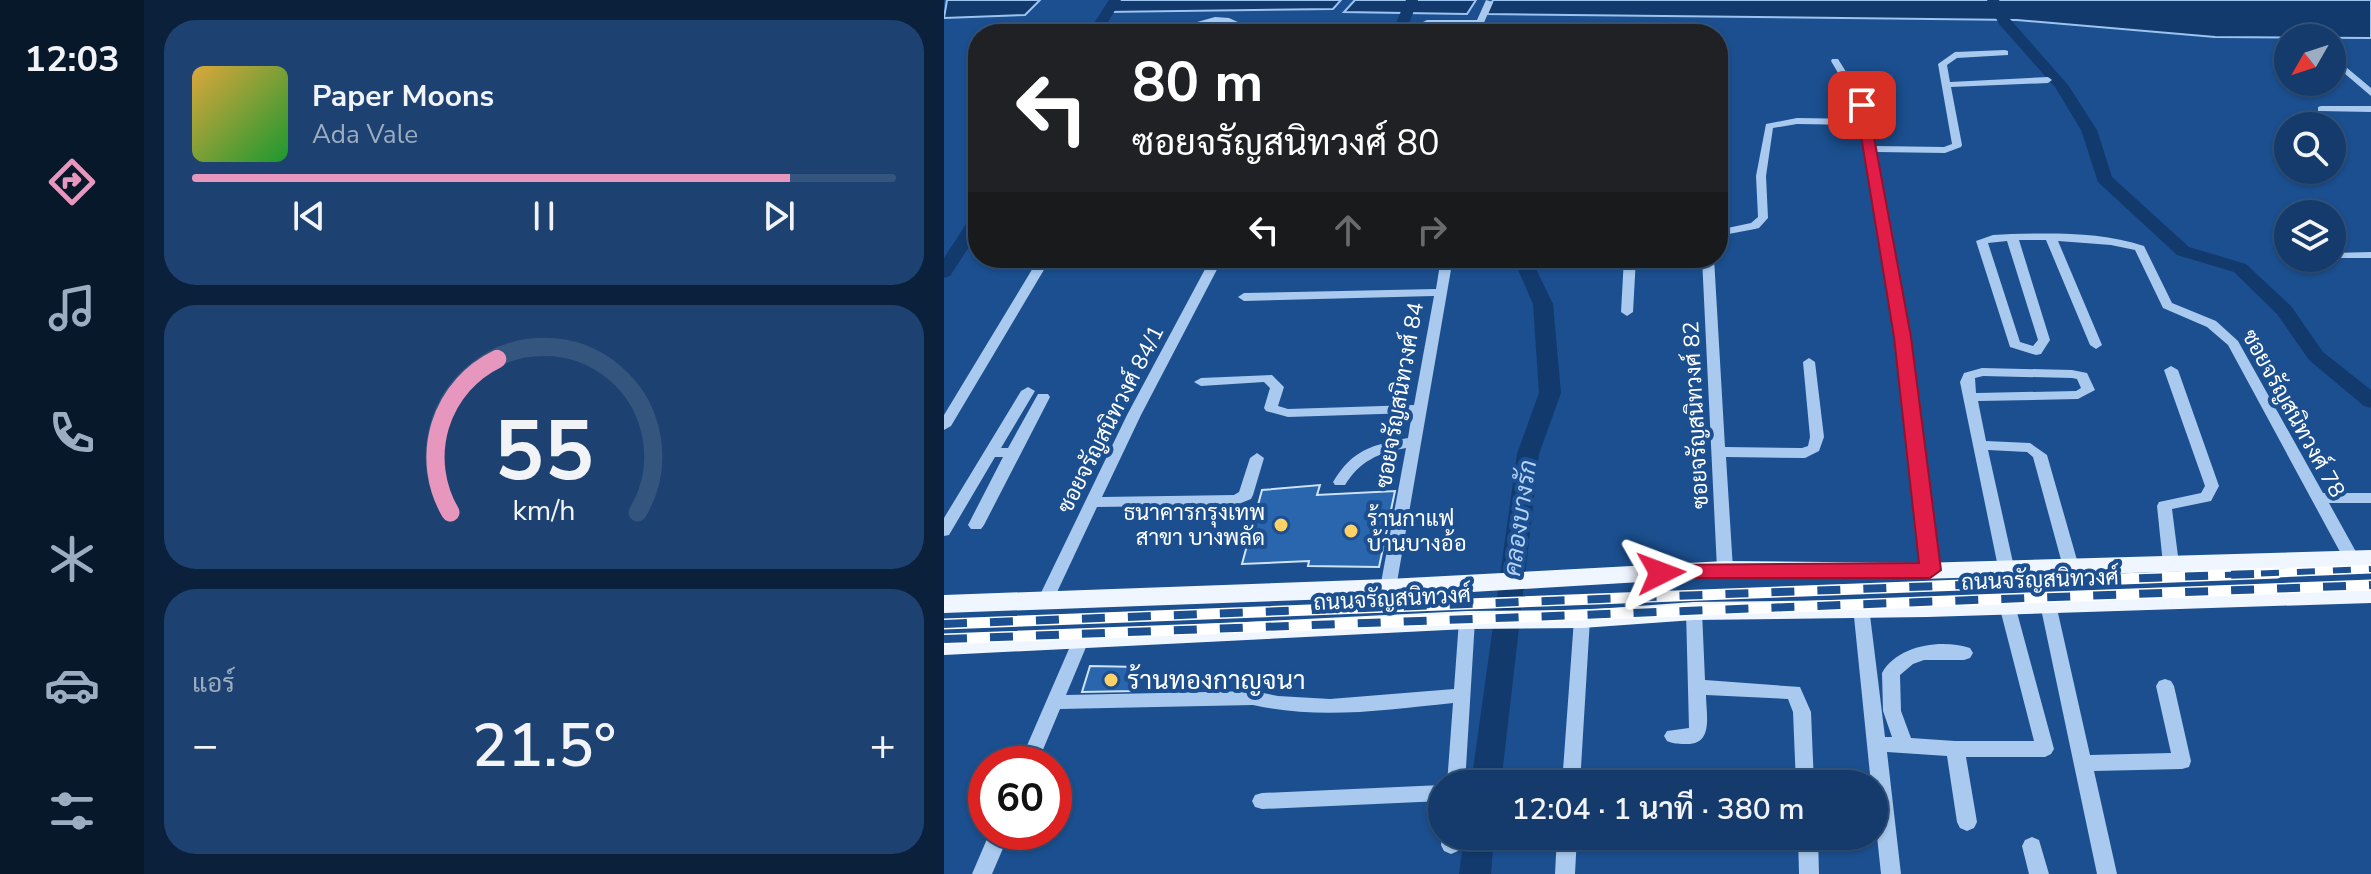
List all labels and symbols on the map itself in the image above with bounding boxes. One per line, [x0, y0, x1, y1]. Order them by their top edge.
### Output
north arrow [2274, 24, 2346, 96]
pin [1828, 71, 1896, 139]
street label: ซอยจรัญสนิทวงศ์ 84 [1369, 300, 1431, 490]
street label: ซอยจรัญสนิทวงศ์ 84/1 [1050, 320, 1171, 519]
street label: ซอยจรัญสนิทวงศ์ 82 [1676, 320, 1716, 510]
street label: ซอยจรัญสนิทวงศ์ 78 [2234, 324, 2352, 503]
water label: คลองบางรัก [1496, 458, 1544, 578]
place label: ธนาคารกรุงเทพ สาขา บางพลัด [1123, 498, 1265, 553]
place label: ร้านกาแฟ บ้านบางอ้อ [1367, 504, 1467, 559]
marker: ธนาคารกรุงเทพ สาขา บางพลัด [1272, 516, 1290, 534]
marker: ร้านกาแฟ บ้านบางอ้อ [1342, 522, 1360, 540]
position arrow [1619, 531, 1703, 615]
street label: ถนนจรัญสนิทวงศ์ [1961, 562, 2119, 598]
street label: ถนนจรัญสนิทวงศ์ [1313, 580, 1472, 618]
place label: ร้านทองกาญจนา [1127, 663, 1306, 698]
marker: ร้านทองกาญจนา [1102, 671, 1120, 689]
speed limit sign: 60 [968, 746, 1072, 850]

